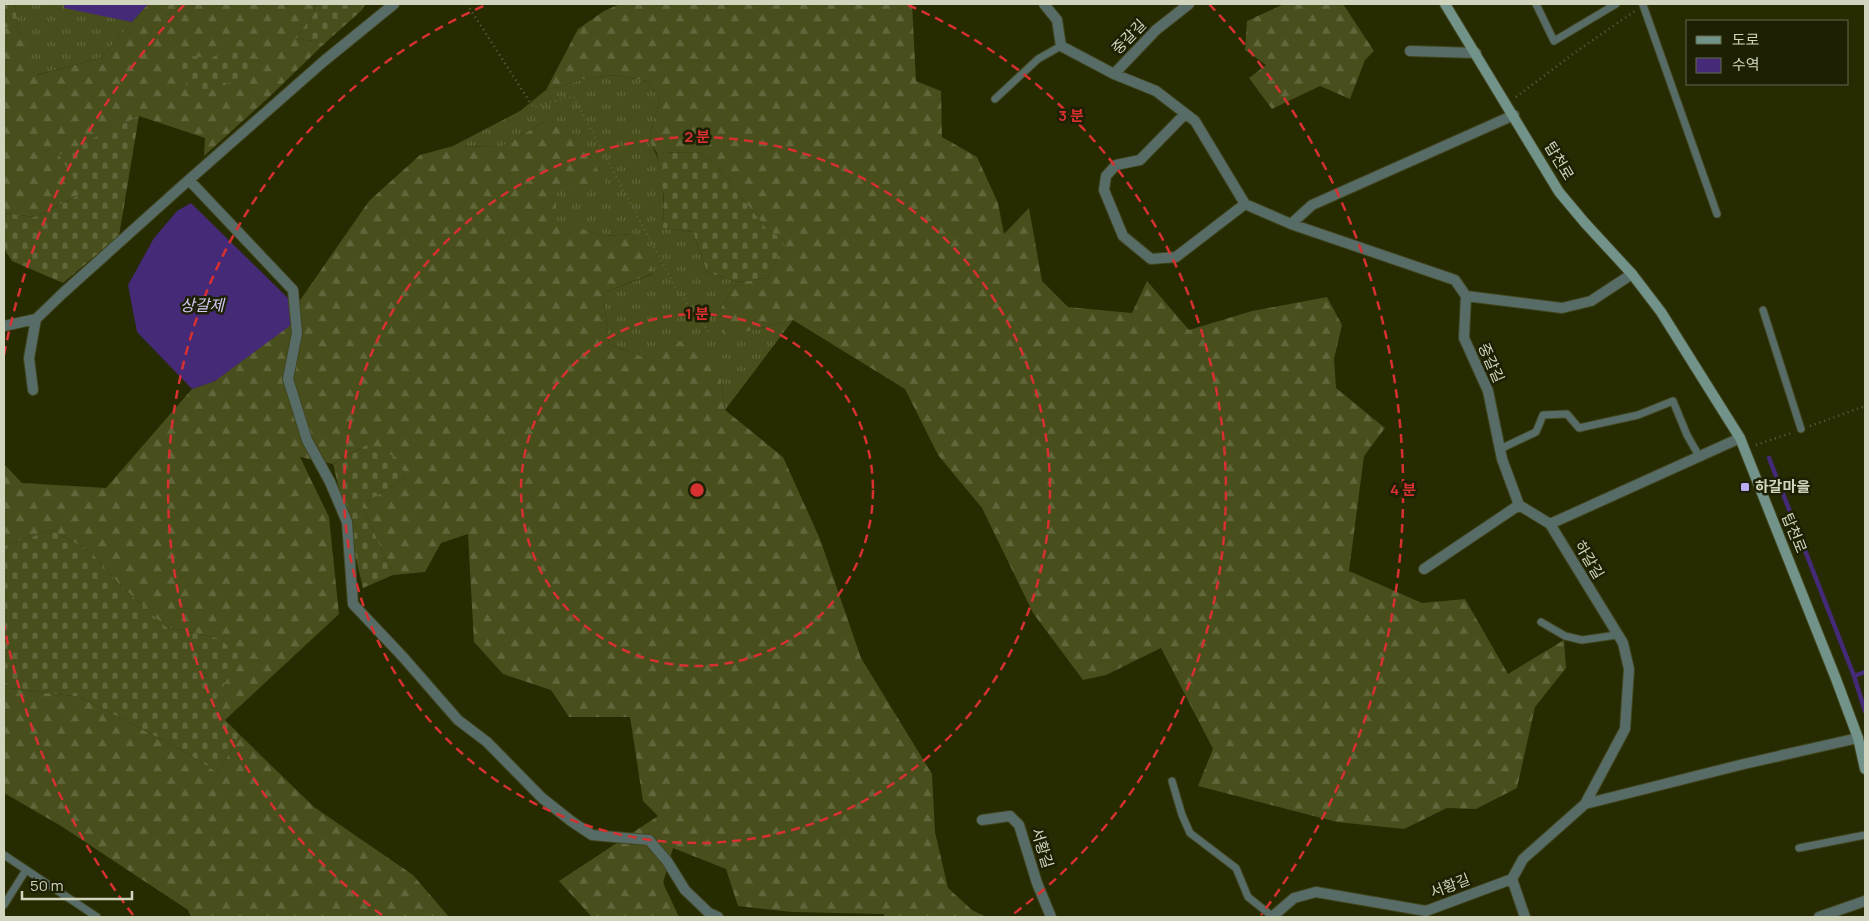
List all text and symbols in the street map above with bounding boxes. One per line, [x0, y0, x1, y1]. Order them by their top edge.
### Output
street label: 중갈길 [1107, 14, 1151, 59]
legend [1686, 20, 1849, 85]
text: 도로 [1732, 29, 1760, 50]
text: 수역 [1732, 54, 1760, 75]
text: 3 분 [1058, 105, 1084, 126]
text: 2 분 [684, 126, 710, 147]
street label: 탑천로 [1540, 138, 1579, 184]
water label: 상갈제 [180, 294, 226, 316]
text: 1 분 [685, 303, 709, 324]
street label: 중갈길 [1473, 340, 1509, 386]
place label: 하갈마을 [1755, 476, 1810, 497]
text: 4 분 [1390, 479, 1416, 500]
centre of rings [688, 481, 706, 499]
marker: 하갈마을 [1739, 481, 1751, 493]
street label: 탑천로 [1777, 510, 1812, 556]
street label: 하갈길 [1570, 537, 1609, 583]
street label: 서황길 [1026, 825, 1059, 871]
scale bar [22, 868, 132, 900]
street label: 서황길 [1427, 868, 1473, 903]
text: 50 m [30, 875, 64, 896]

